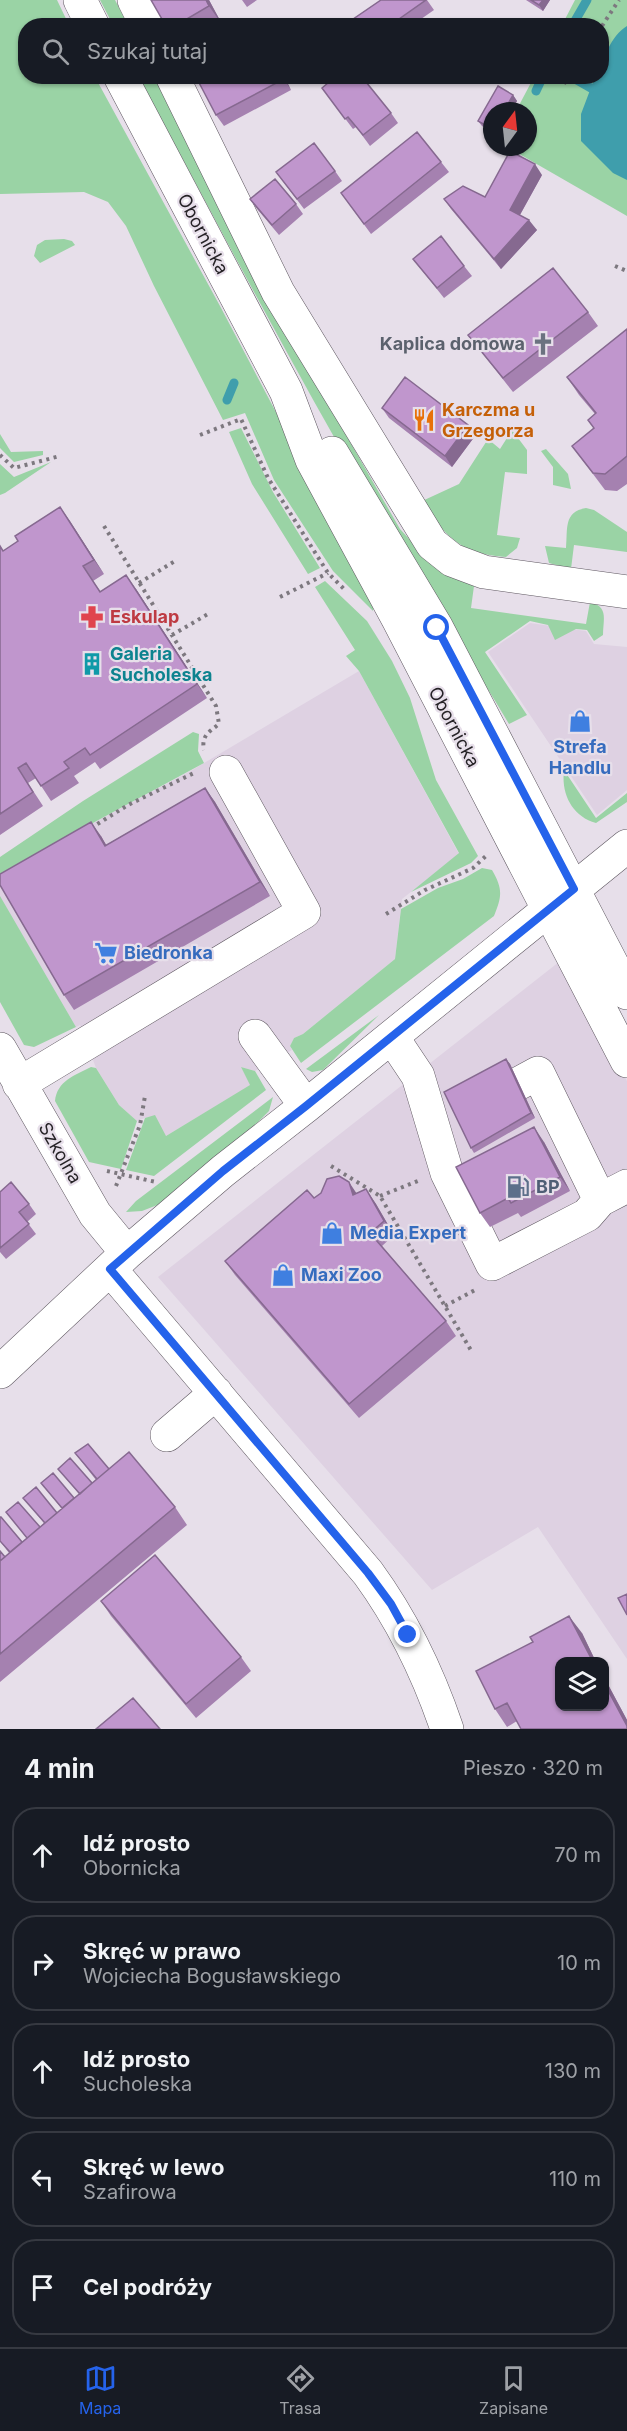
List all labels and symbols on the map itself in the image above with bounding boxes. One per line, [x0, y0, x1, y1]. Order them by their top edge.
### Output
north arrow [483, 102, 537, 156]
street label: Obornicka [174, 190, 233, 278]
church icon: Kaplica domowa [530, 331, 556, 357]
place label: Kaplica domowa [380, 333, 525, 354]
place label: Karczma u Grzegorza [442, 399, 535, 441]
restaurant icon: Karczma u Grzegorza [411, 407, 437, 433]
pharmacy icon: Eskulap [79, 604, 105, 630]
place label: Eskulap [110, 606, 179, 627]
route start [423, 614, 449, 640]
place label: Galeria Sucholeska [110, 643, 212, 685]
building icon: Galeria Sucholeska [79, 651, 105, 677]
street label: Obornicka [425, 683, 484, 771]
shop icon: Strefa Handlu [567, 708, 593, 734]
place label: Strefa Handlu [549, 736, 611, 778]
supermarket icon: Biedronka [93, 940, 119, 966]
place label: Biedronka [124, 942, 213, 963]
street label: Szkolna [35, 1119, 86, 1187]
fuel station icon: BP [505, 1174, 531, 1200]
place label: BP [536, 1176, 560, 1197]
shop icon: Media Expert [319, 1220, 345, 1246]
place label: Media Expert [350, 1222, 467, 1243]
shop icon: Maxi Zoo [270, 1262, 296, 1288]
place label: Maxi Zoo [301, 1264, 382, 1285]
route end [394, 1621, 420, 1647]

